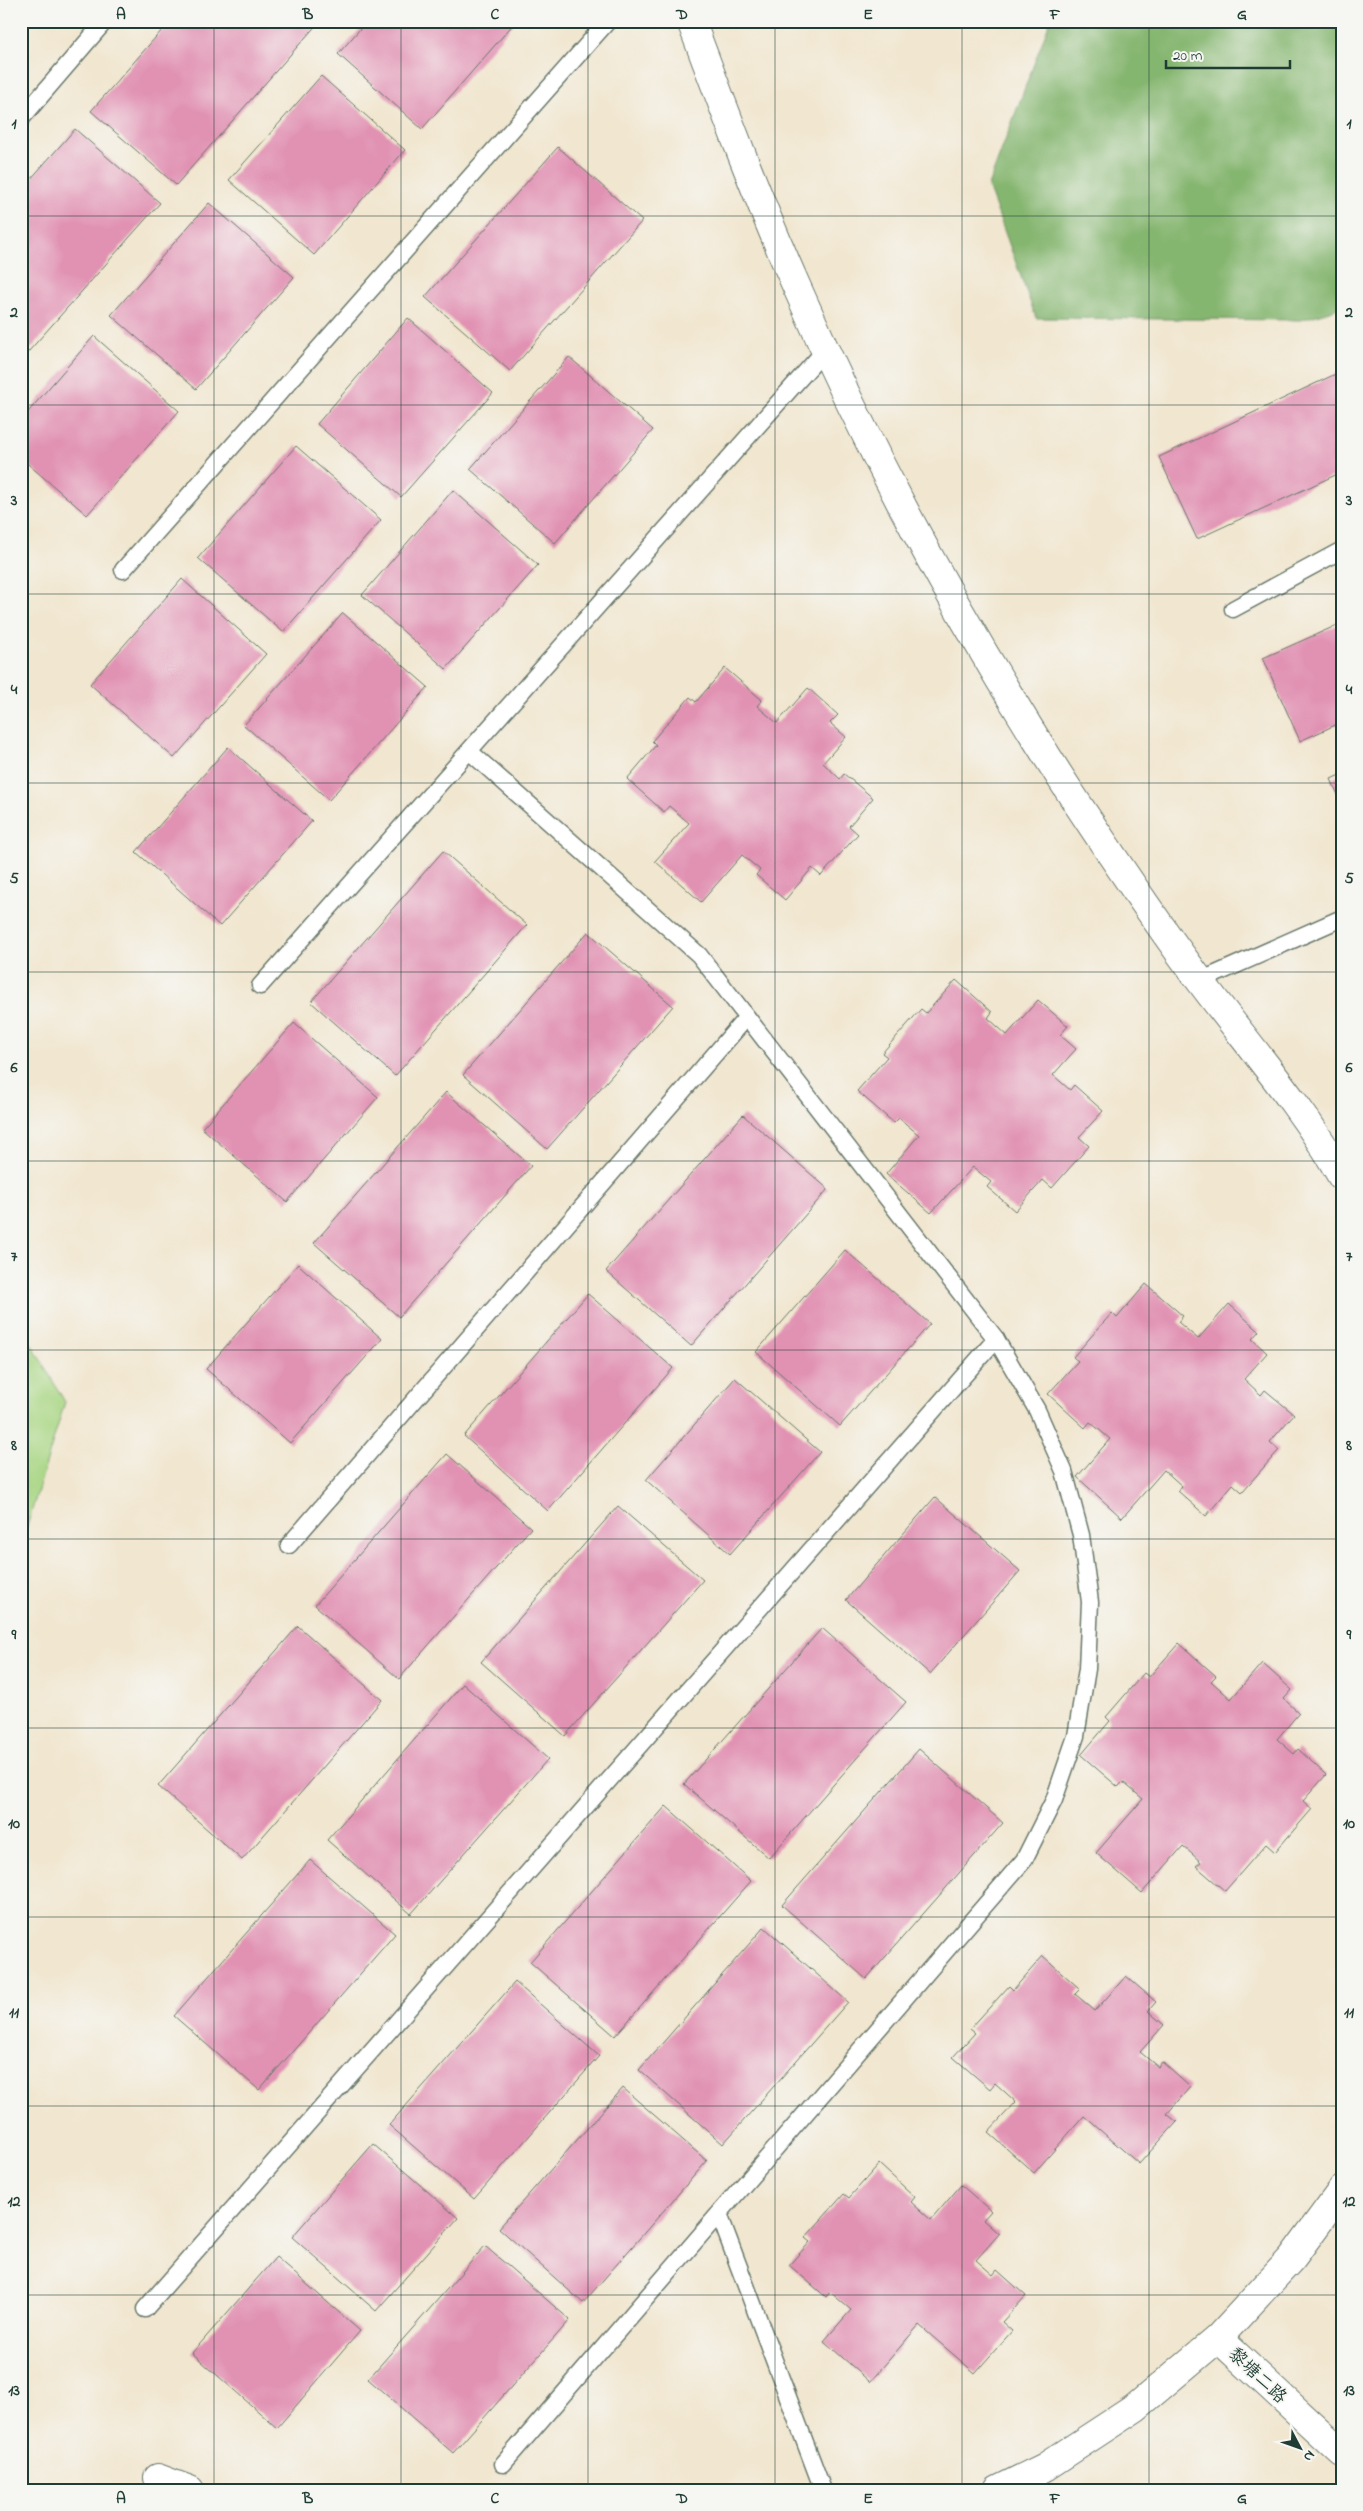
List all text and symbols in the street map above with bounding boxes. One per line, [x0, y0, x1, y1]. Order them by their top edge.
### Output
text: A [116, 3, 126, 27]
text: B [302, 3, 314, 27]
text: C [491, 3, 500, 27]
text: D [675, 3, 688, 27]
text: E [863, 3, 873, 27]
text: F [1049, 3, 1061, 27]
text: G [1237, 3, 1247, 27]
scale bar [1166, 38, 1289, 70]
text: 20 m [1173, 45, 1203, 67]
text: 1 [11, 112, 17, 136]
text: 1 [1346, 112, 1352, 136]
text: 2 [9, 301, 18, 325]
text: 2 [1344, 301, 1353, 325]
text: 3 [10, 489, 18, 513]
text: 3 [1345, 489, 1353, 513]
text: 4 [10, 678, 18, 702]
text: 4 [1345, 678, 1353, 702]
text: 5 [9, 867, 19, 891]
text: 5 [1344, 867, 1354, 891]
text: 6 [9, 1056, 18, 1080]
text: 6 [1344, 1056, 1353, 1080]
text: 7 [11, 1245, 18, 1269]
text: 7 [1346, 1245, 1353, 1269]
text: 8 [10, 1434, 17, 1458]
text: 8 [1345, 1434, 1352, 1458]
text: 9 [11, 1623, 17, 1647]
text: 9 [1346, 1623, 1352, 1647]
text: 10 [8, 1812, 20, 1836]
text: 10 [1343, 1812, 1355, 1836]
text: 11 [9, 2001, 20, 2025]
text: 11 [1344, 2001, 1355, 2025]
text: 12 [7, 2190, 21, 2214]
text: 12 [1342, 2190, 1356, 2214]
street label: 黎塘二路 [1221, 2342, 1292, 2411]
text: 13 [8, 2379, 20, 2403]
text: 13 [1343, 2379, 1355, 2403]
north arrow [1276, 2424, 1326, 2474]
text: N [1298, 2445, 1320, 2466]
text: A [116, 2487, 126, 2511]
text: B [302, 2487, 314, 2511]
text: C [491, 2487, 500, 2511]
text: D [675, 2487, 688, 2511]
text: E [863, 2487, 873, 2511]
text: F [1049, 2487, 1061, 2511]
text: G [1237, 2487, 1247, 2511]

